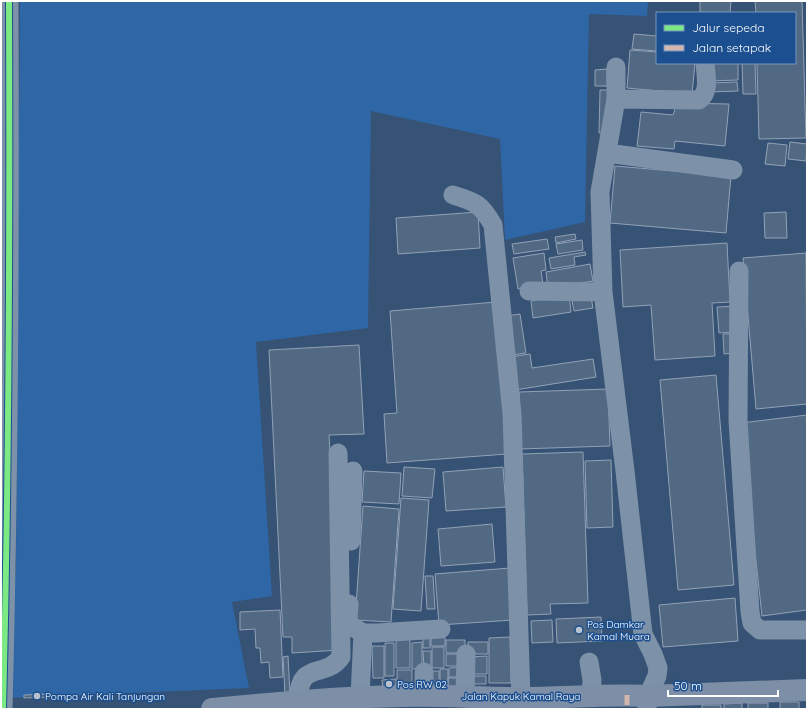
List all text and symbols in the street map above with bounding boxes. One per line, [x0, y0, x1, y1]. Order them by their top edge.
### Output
legend [656, 12, 796, 64]
text: Jalur sepeda [692, 20, 765, 35]
text: Jalan setapak [692, 40, 771, 55]
place label: Pos Damkar Kamal Muara [587, 618, 650, 643]
marker: Pos Damkar Kamal Muara [574, 625, 584, 635]
scale bar [668, 672, 778, 698]
place label: Pos RW 02 [397, 678, 447, 691]
text: 50 m [674, 678, 702, 693]
marker: Pos RW 02 [384, 679, 394, 689]
place label: Pompa Air Kali Tanjungan [45, 690, 165, 703]
street label: Jalan Kapuk Kamal Raya [462, 690, 580, 703]
marker: Pompa Air Kali Tanjungan [32, 691, 42, 701]

